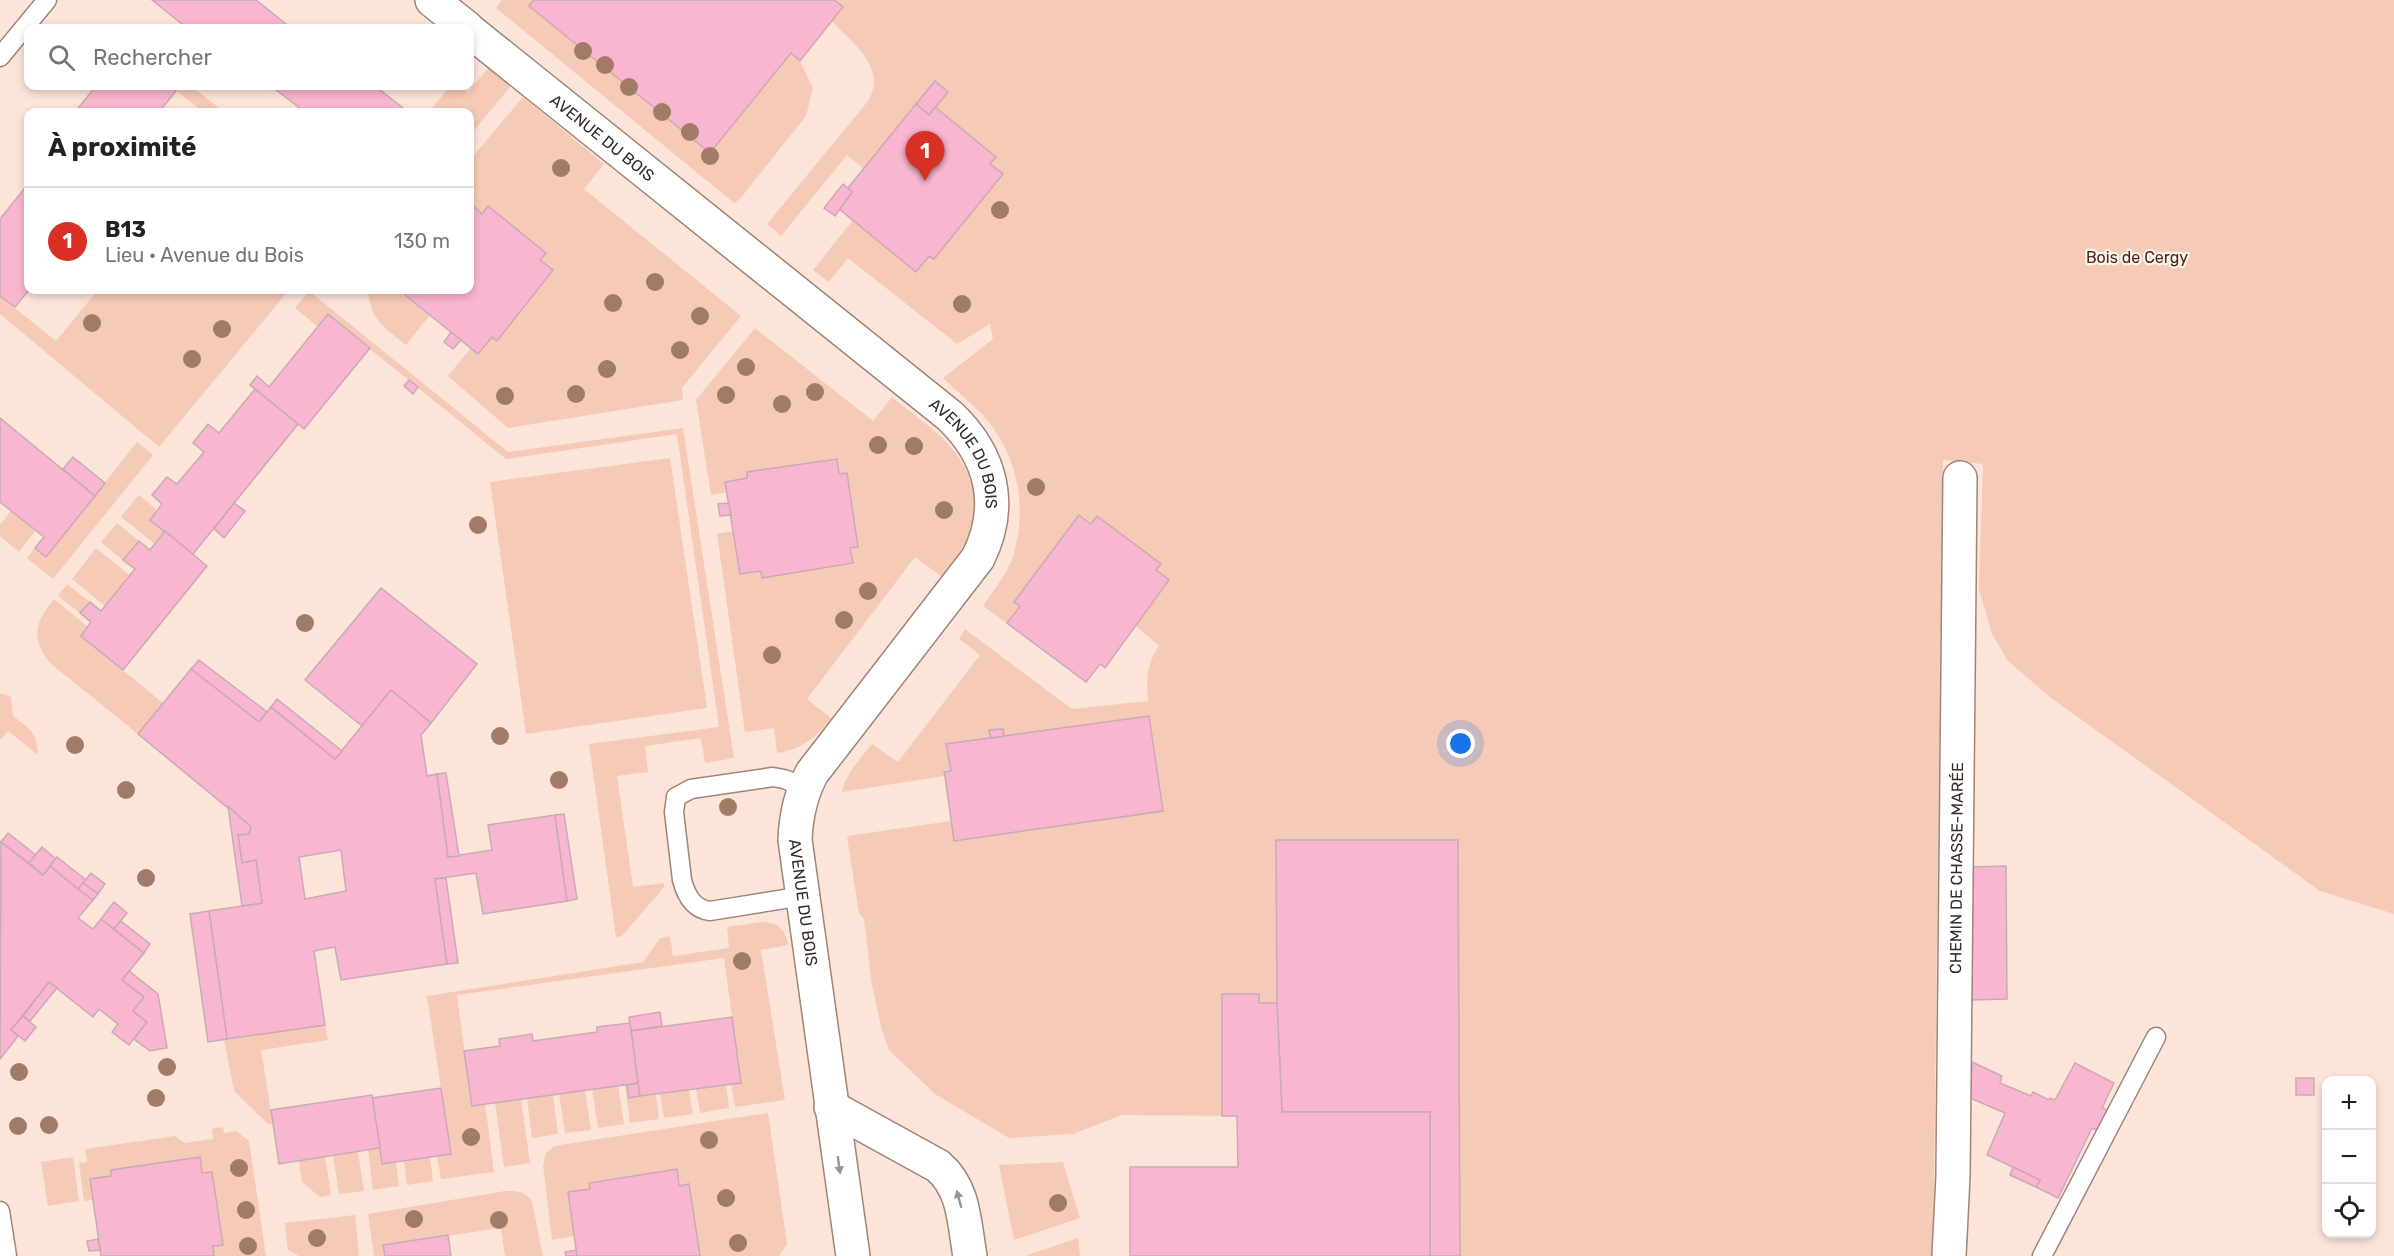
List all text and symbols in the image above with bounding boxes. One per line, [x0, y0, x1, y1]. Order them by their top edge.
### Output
search box [24, 24, 474, 90]
icon: search [45, 41, 78, 74]
text: Rechercher [93, 44, 212, 71]
street label: AVENUE DU BOIS [547, 90, 659, 185]
text: À proximité [48, 132, 197, 163]
pin: 1 [906, 132, 944, 181]
text: B13 [105, 216, 146, 243]
text: 1 [63, 229, 72, 253]
text: 130 m [394, 229, 450, 253]
text: Lieu · Avenue du Bois [105, 243, 304, 267]
park label: Bois de Cergy [2086, 248, 2188, 267]
street label: AVENUE DU BOIS [926, 394, 1001, 509]
your location [1446, 729, 1475, 758]
street label: CHEMIN DE CHASSE-MARÉE [1946, 762, 1967, 974]
street label: AVENUE DU BOIS [785, 838, 822, 967]
map controls [2322, 1076, 2376, 1238]
button: + [2322, 1076, 2376, 1130]
button: − [2322, 1130, 2376, 1184]
one-way arrow [835, 1156, 844, 1175]
button: locate [2322, 1184, 2376, 1238]
one-way arrow [954, 1189, 964, 1208]

